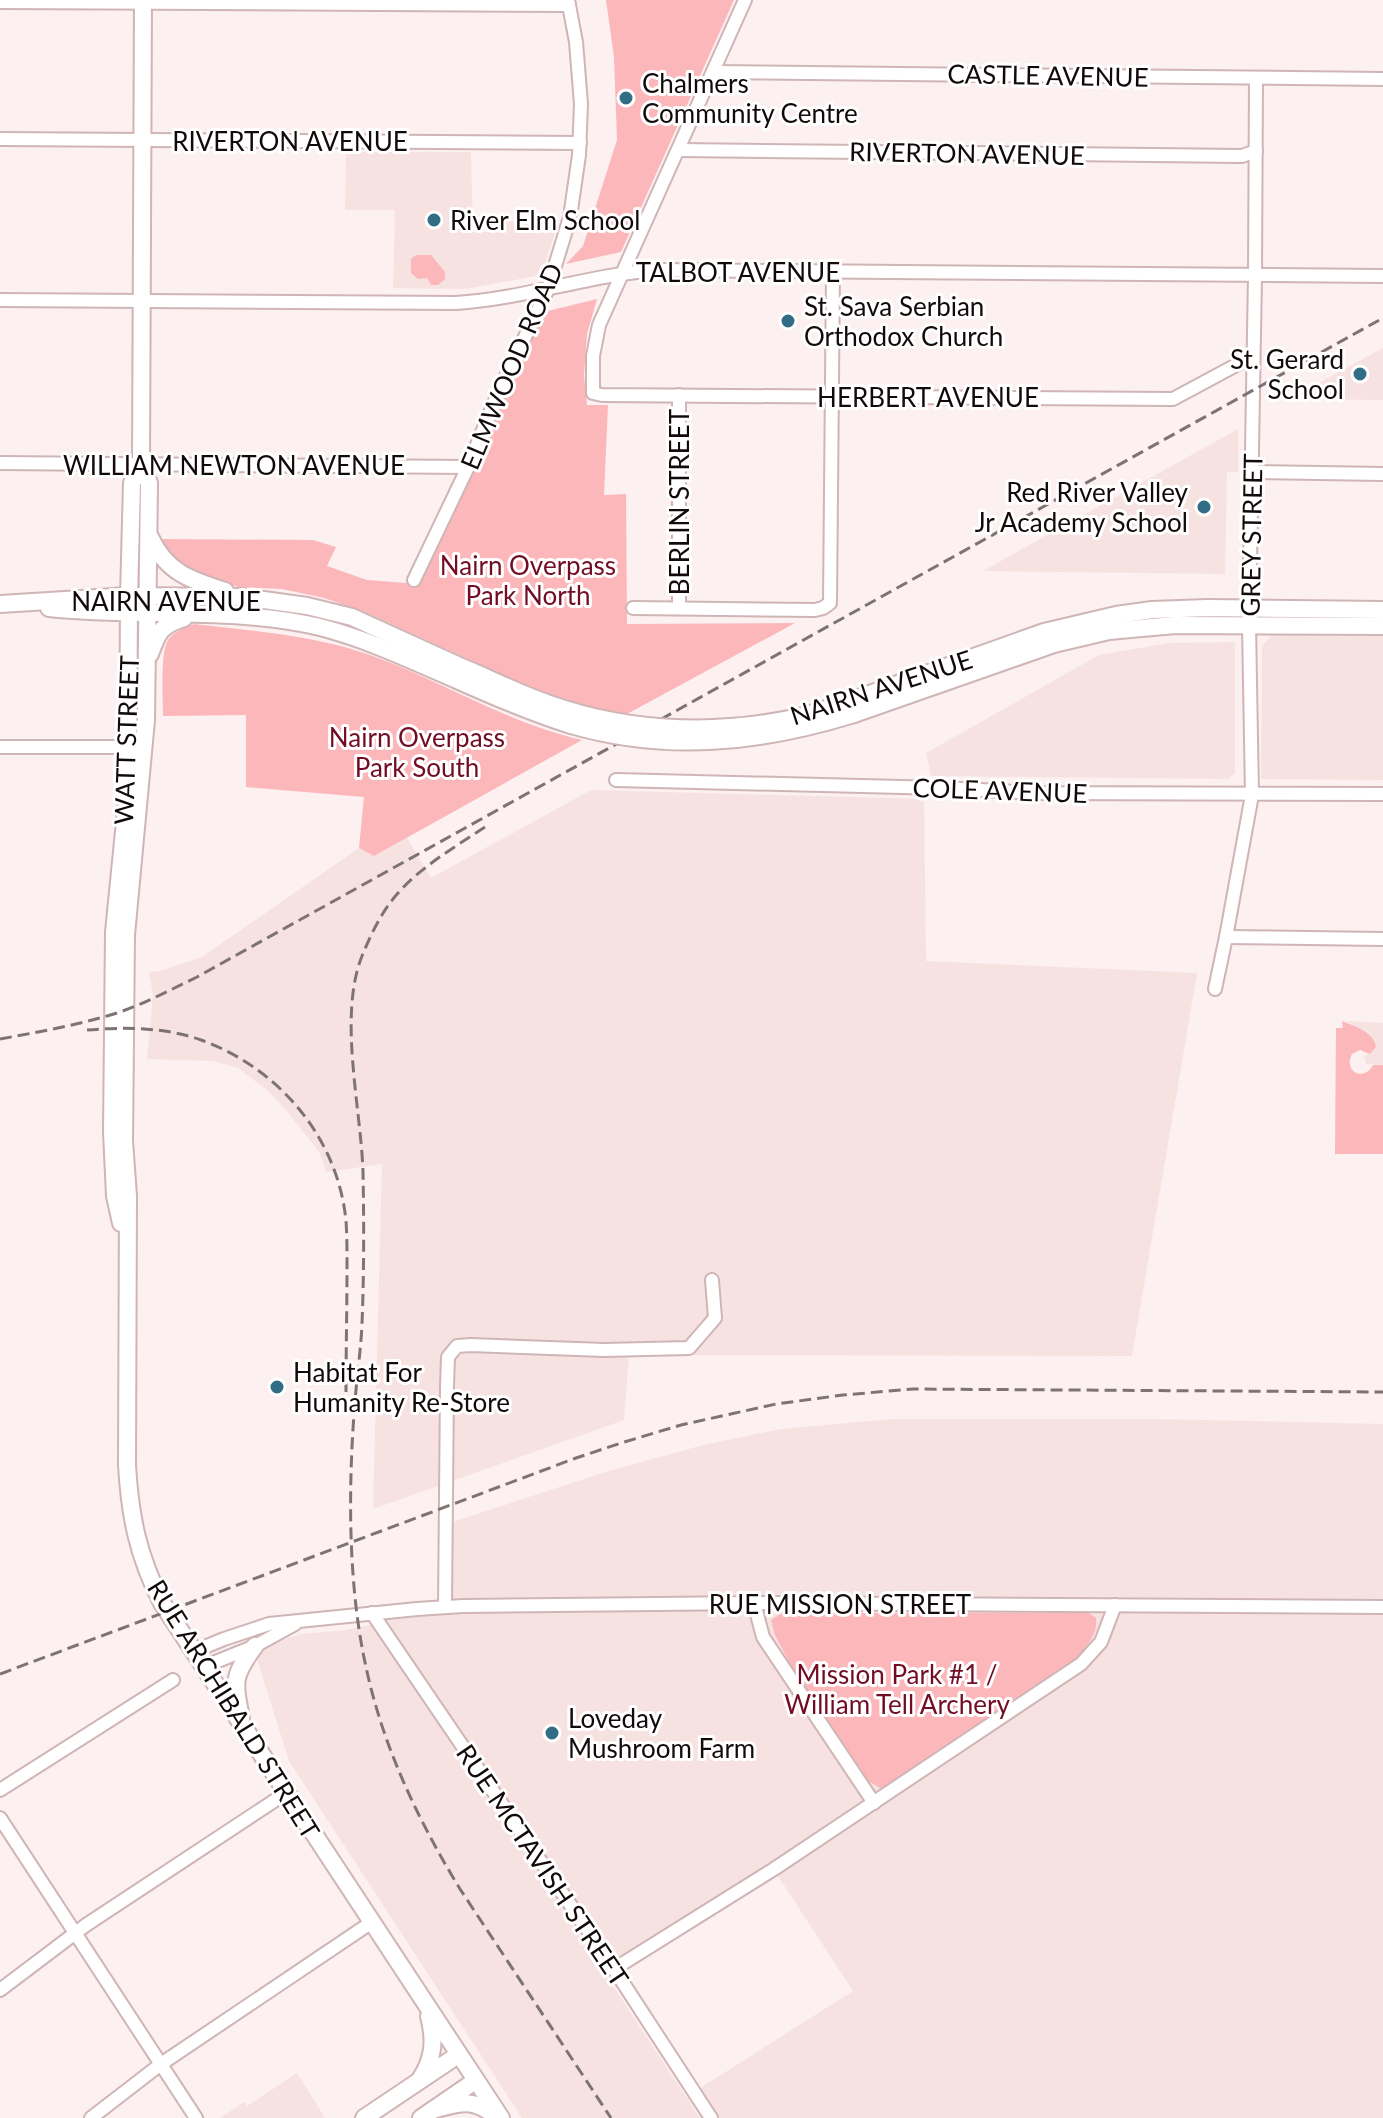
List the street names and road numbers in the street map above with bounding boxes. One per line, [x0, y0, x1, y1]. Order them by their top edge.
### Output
street label: CASTLE AVENUE [947, 57, 1149, 93]
street label: RIVERTON AVENUE [172, 125, 408, 157]
street label: RIVERTON AVENUE [849, 135, 1085, 171]
street label: TALBOT AVENUE [636, 256, 840, 288]
street label: ELMWOOD ROAD [453, 258, 569, 474]
street label: HERBERT AVENUE [817, 381, 1039, 413]
street label: BERLIN STREET [663, 409, 695, 595]
street label: WILLIAM NEWTON AVENUE [63, 449, 405, 481]
street label: GREY STREET [1234, 453, 1268, 617]
street label: NAIRN AVENUE [71, 585, 261, 617]
street label: NAIRN AVENUE [786, 643, 976, 731]
street label: WATT STREET [107, 655, 145, 825]
street label: COLE AVENUE [912, 771, 1088, 809]
street label: RUE ARCHIBALD STREET [141, 1574, 327, 1844]
street label: RUE MISSION STREET [709, 1588, 971, 1620]
street label: RUE MCTAVISH STREET [450, 1738, 636, 1992]

